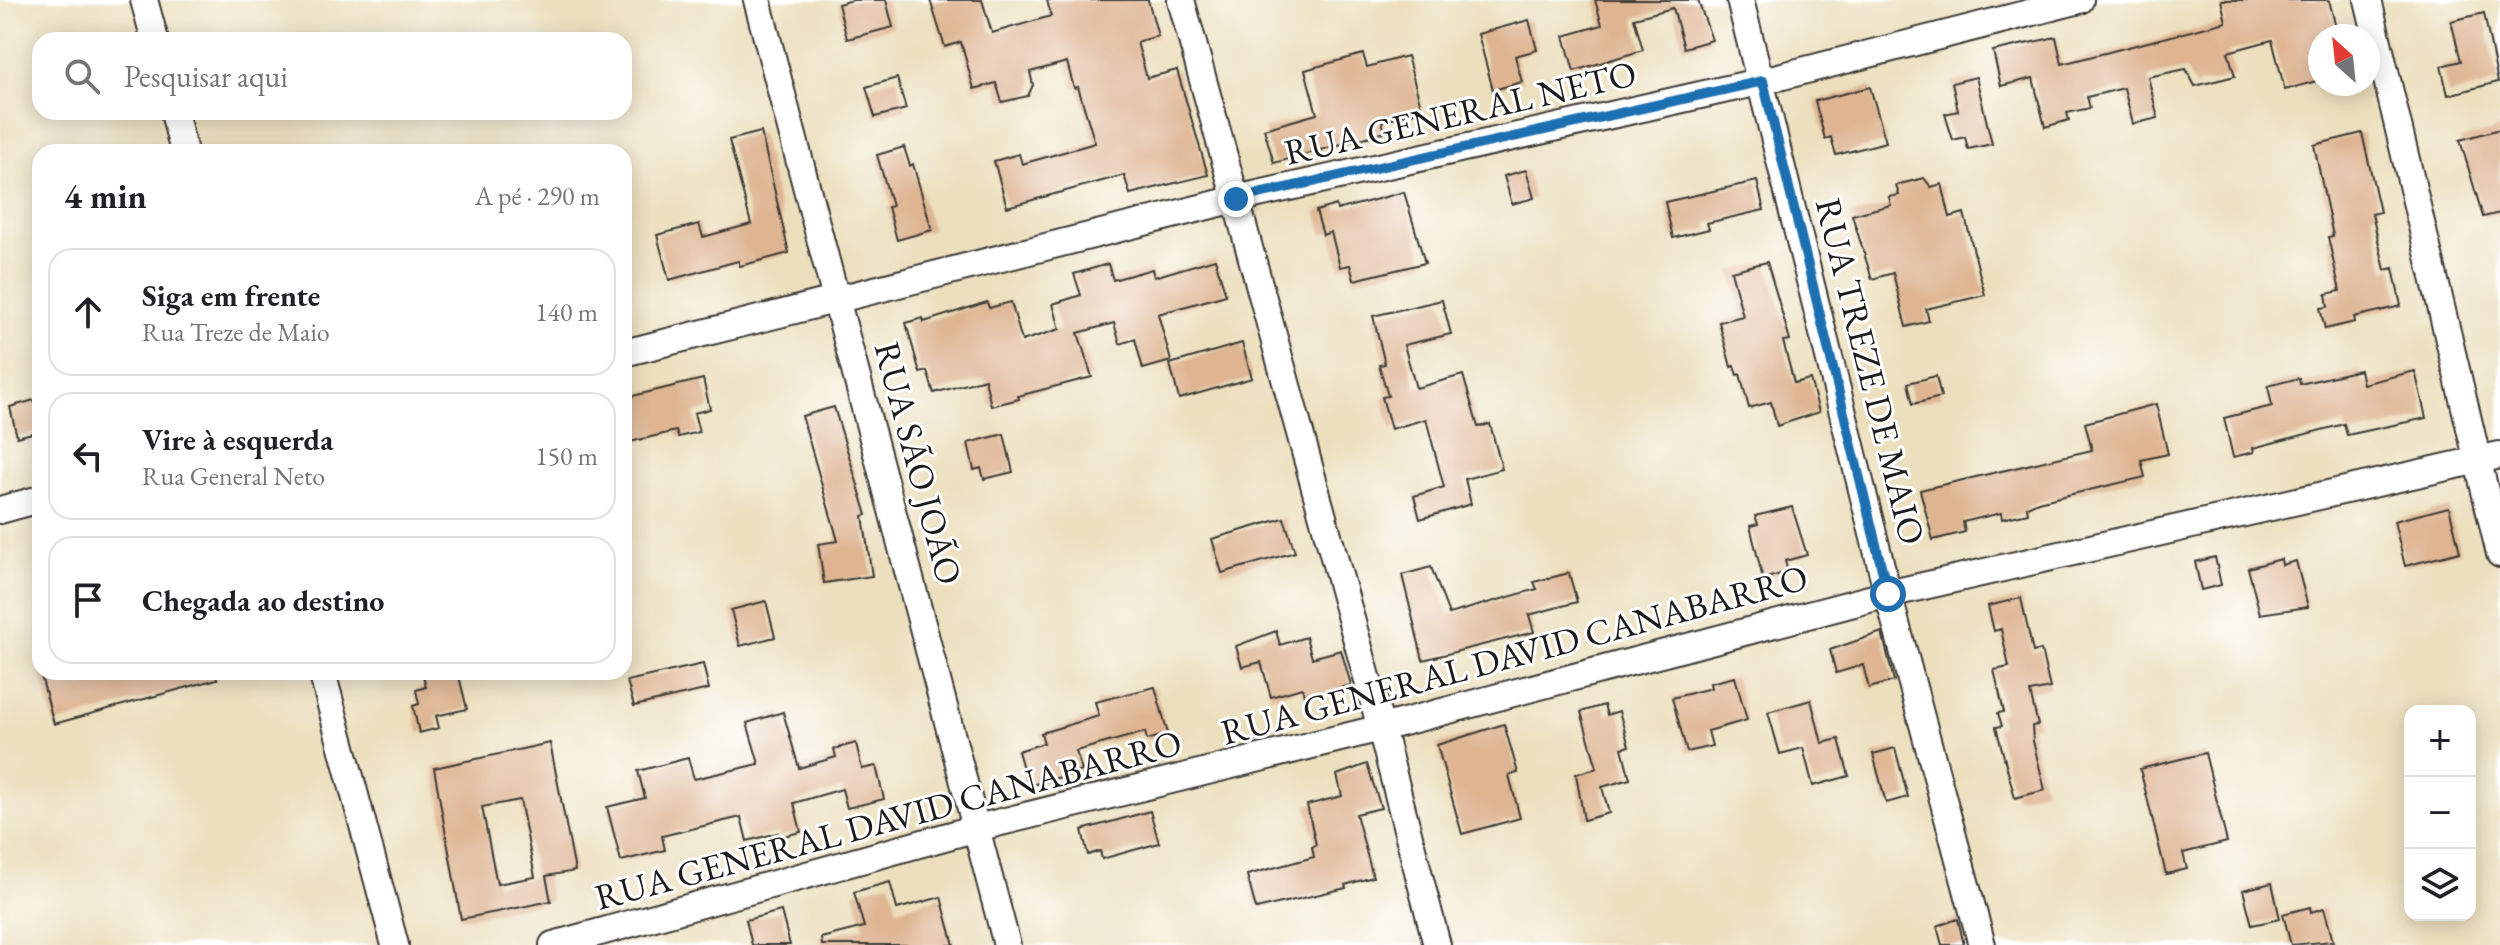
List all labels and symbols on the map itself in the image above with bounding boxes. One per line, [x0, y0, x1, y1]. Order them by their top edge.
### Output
north arrow [2308, 24, 2380, 96]
street label: RUA GENERAL NETO [1280, 49, 1641, 176]
route end [1218, 181, 1254, 217]
street label: RUA TREZE DE MAIO [1805, 193, 1936, 549]
street label: RUA SÃO JOÃO [864, 337, 974, 590]
street label: RUA GENERAL DAVID CANABARRO [1216, 553, 1813, 756]
route start [1870, 576, 1906, 612]
street label: RUA GENERAL DAVID CANABARRO [590, 718, 1187, 921]

